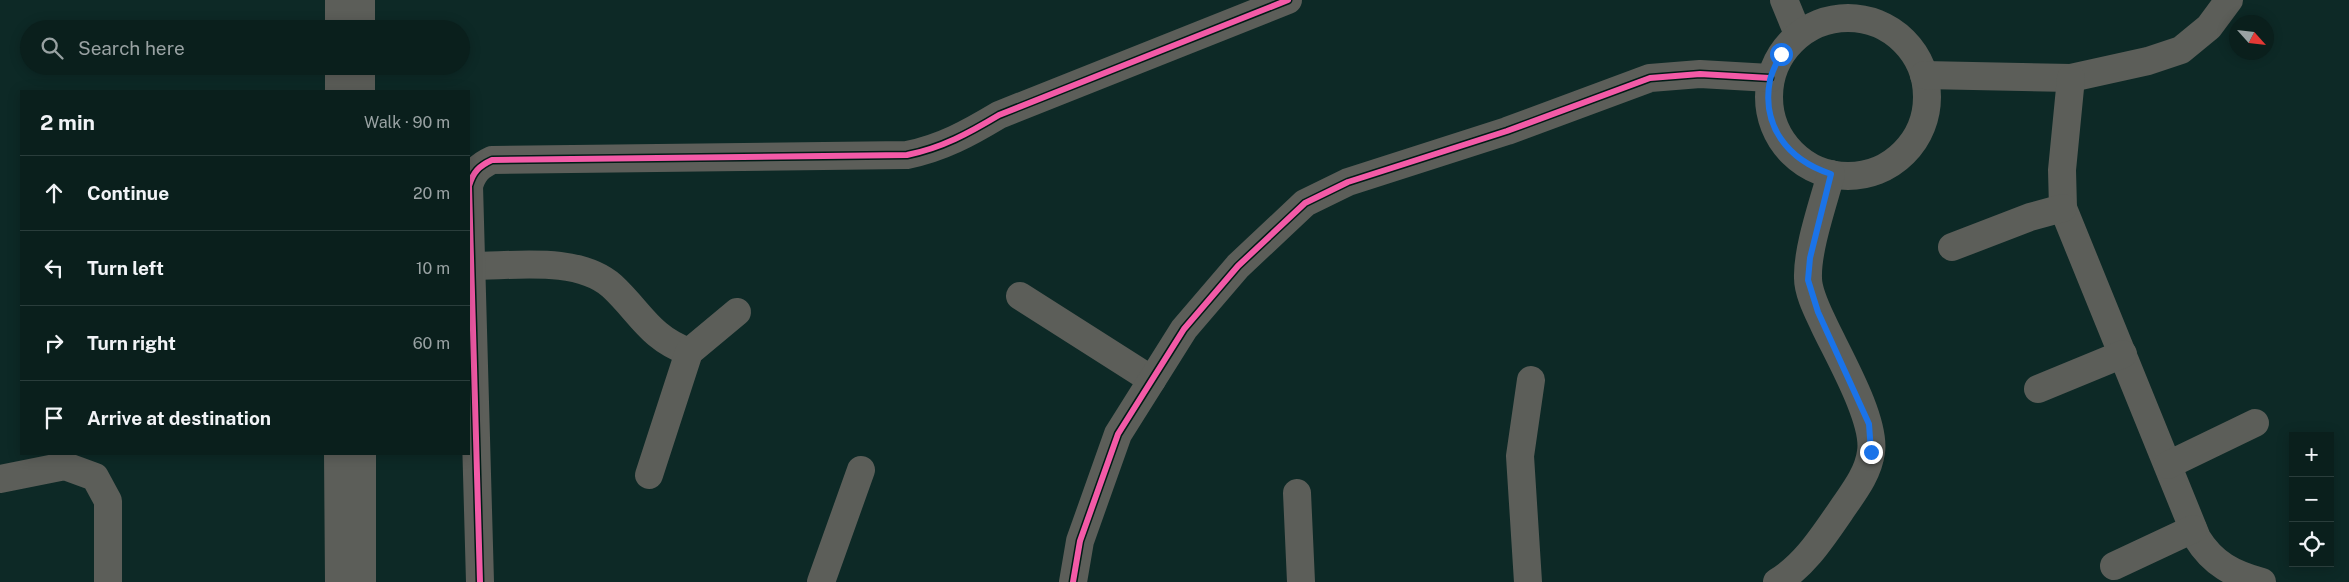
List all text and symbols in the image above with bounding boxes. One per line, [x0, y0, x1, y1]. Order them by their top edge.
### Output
north arrow [2229, 15, 2274, 60]
search box [20, 20, 470, 75]
icon: search [38, 34, 66, 62]
text: Search here [78, 37, 185, 59]
route start [1770, 43, 1793, 66]
text: 2 min [40, 110, 95, 135]
text: Walk · 90 m [364, 113, 450, 132]
icon: ahead [40, 179, 68, 207]
text: Continue [87, 182, 169, 204]
text: 20 m [413, 184, 450, 203]
icon: left [40, 254, 68, 282]
text: Turn left [87, 257, 164, 279]
text: 10 m [416, 259, 450, 278]
icon: right [40, 329, 68, 357]
text: Turn right [87, 332, 176, 354]
text: 60 m [413, 334, 450, 353]
icon: arrive [40, 404, 68, 432]
text: Arrive at destination [87, 407, 271, 429]
map controls [2289, 432, 2334, 567]
button: + [2289, 432, 2334, 477]
route end [1860, 441, 1883, 464]
button: − [2289, 477, 2334, 522]
button: locate [2289, 522, 2334, 567]

